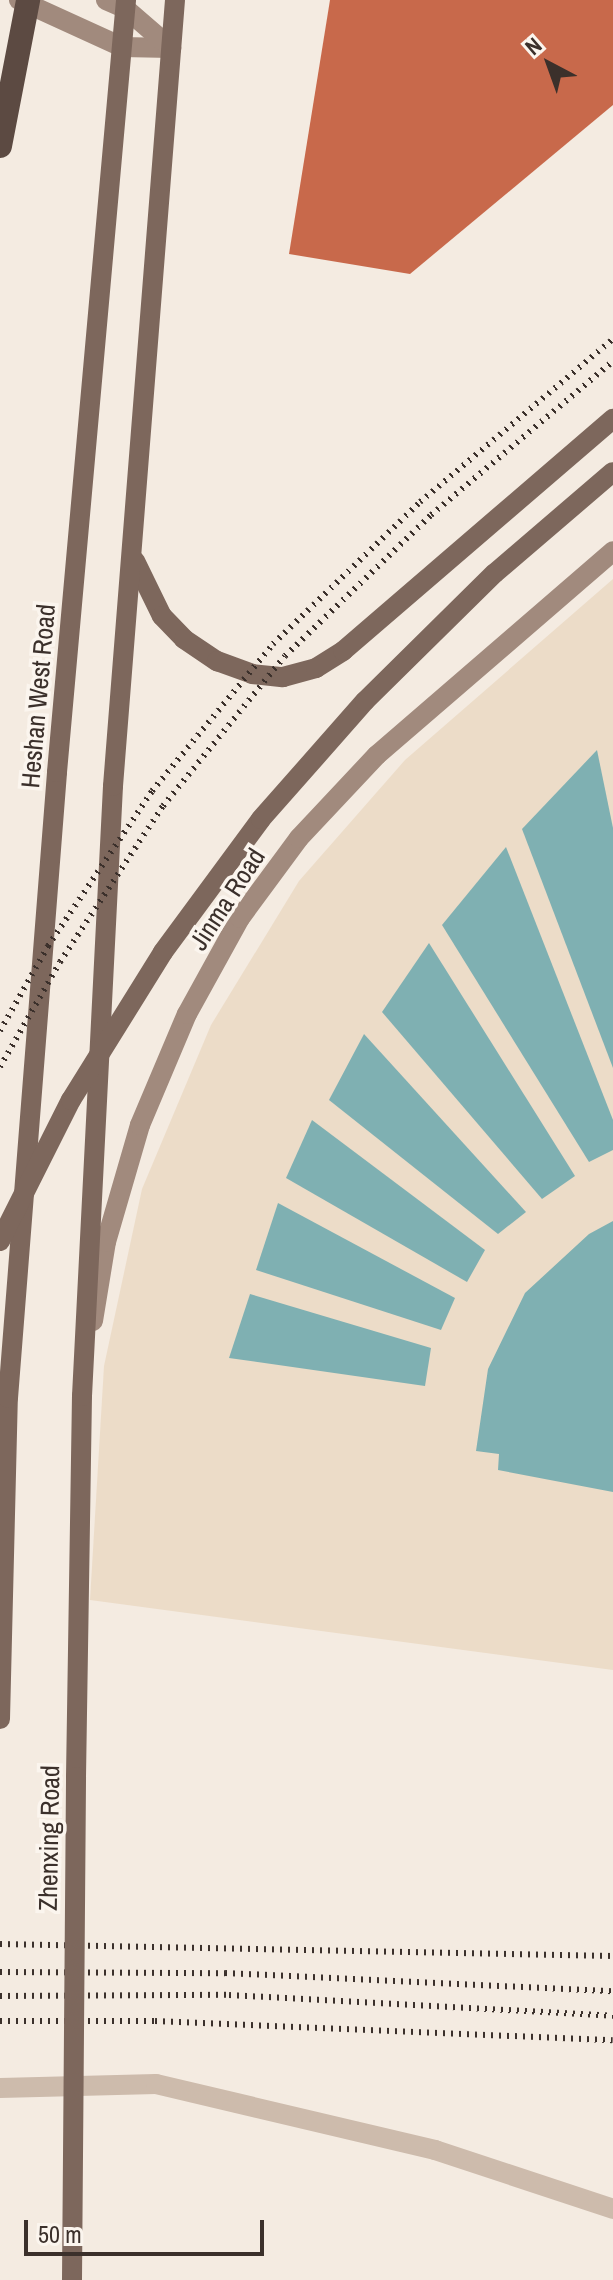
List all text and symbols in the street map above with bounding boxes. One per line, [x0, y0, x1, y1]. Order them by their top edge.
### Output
north arrow [509, 24, 589, 104]
text: N [518, 30, 548, 61]
street label: Heshan West Road [14, 603, 62, 789]
street label: Jinma Road [183, 842, 271, 956]
street label: Zhenxing Road [32, 1765, 66, 1911]
scale bar [28, 2204, 268, 2254]
text: 50 m [38, 2218, 82, 2250]

